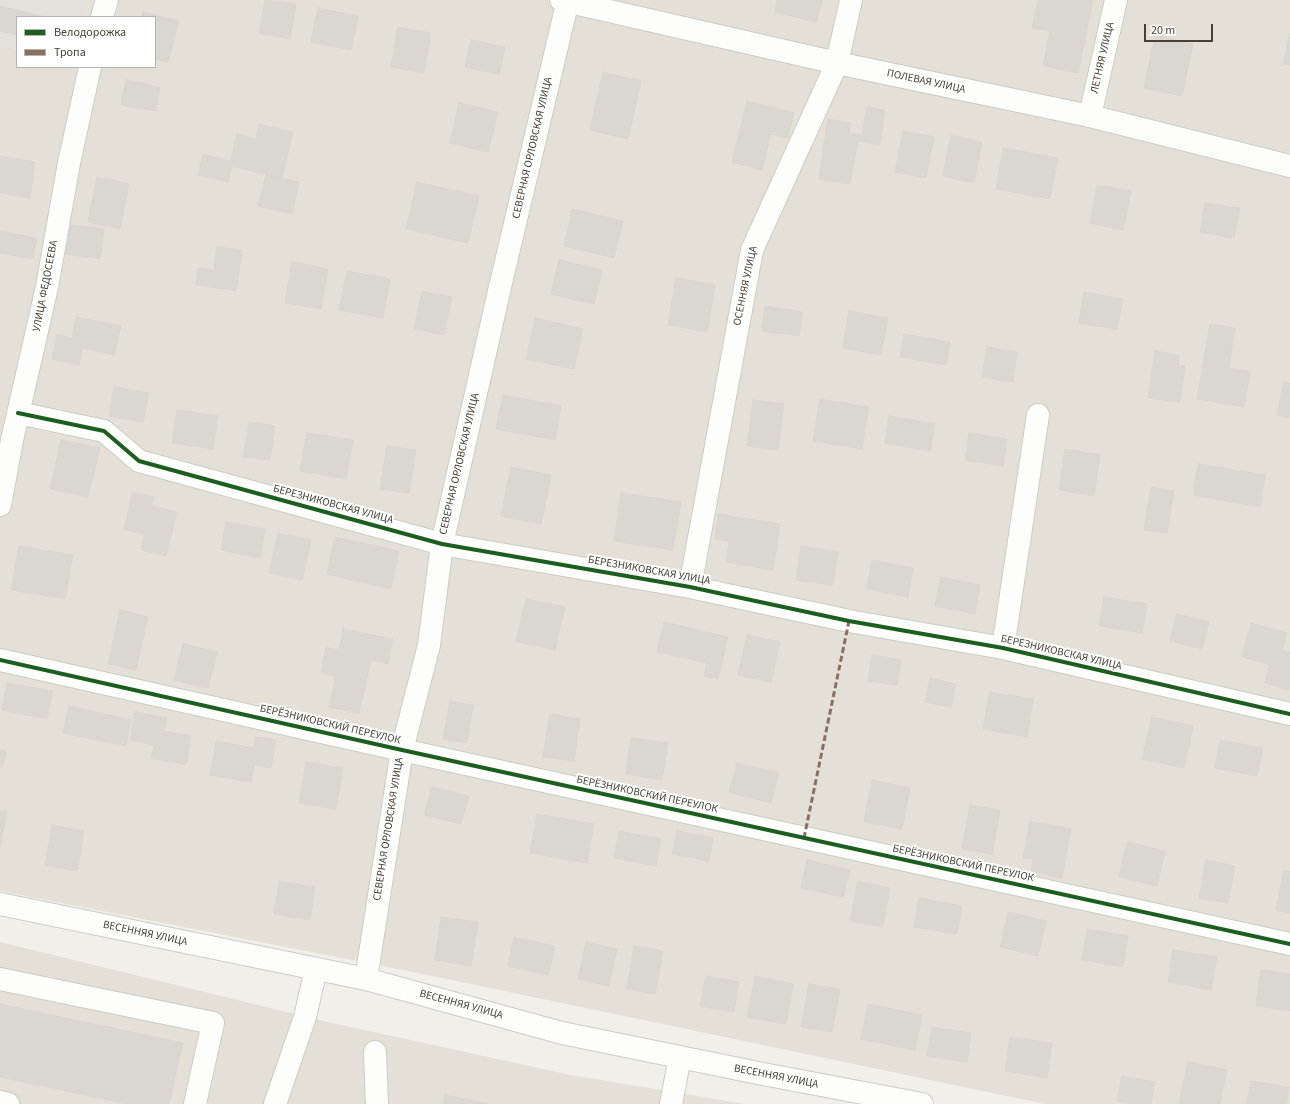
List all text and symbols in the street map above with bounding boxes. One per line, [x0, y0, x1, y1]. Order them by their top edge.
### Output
legend [16, 16, 156, 68]
scale bar [1146, 16, 1215, 42]
street label: ЛЕТНЯЯ УЛИЦА [1088, 21, 1118, 95]
text: 20 m [1151, 22, 1175, 39]
text: Велодорожка [54, 24, 126, 41]
text: Тропа [54, 44, 86, 61]
street label: ПОЛЕВАЯ УЛИЦА [885, 67, 967, 97]
street label: СЕВЕРНАЯ ОРЛОВСКАЯ УЛИЦА [510, 76, 556, 220]
street label: УЛИЦА ФЕДОСЕЕВА [31, 239, 61, 333]
street label: ОСЕННЯЯ УЛИЦА [731, 245, 761, 327]
street label: СЕВЕРНАЯ ОРЛОВСКАЯ УЛИЦА [437, 392, 483, 536]
street label: БЕРЕЗНИКОВСКАЯ УЛИЦА [271, 483, 395, 527]
street label: БЕРЕЗНИКОВСКАЯ УЛИЦА [587, 554, 711, 588]
street label: БЕРЕЗНИКОВСКАЯ УЛИЦА [999, 633, 1123, 673]
street label: БЕРЁЗНИКОВСКИЙ ПЕРЕУЛОК [258, 702, 402, 748]
street label: СЕВЕРНАЯ ОРЛОВСКАЯ УЛИЦА [371, 756, 407, 902]
street label: БЕРЁЗНИКОВСКИЙ ПЕРЕУЛОК [575, 774, 719, 816]
street label: БЕРЁЗНИКОВСКИЙ ПЕРЕУЛОК [891, 843, 1035, 885]
street label: ВЕСЕННЯЯ УЛИЦА [102, 919, 188, 949]
street label: ВЕСЕННЯЯ УЛИЦА [418, 988, 504, 1022]
street label: ВЕСЕННЯЯ УЛИЦА [733, 1062, 819, 1092]

